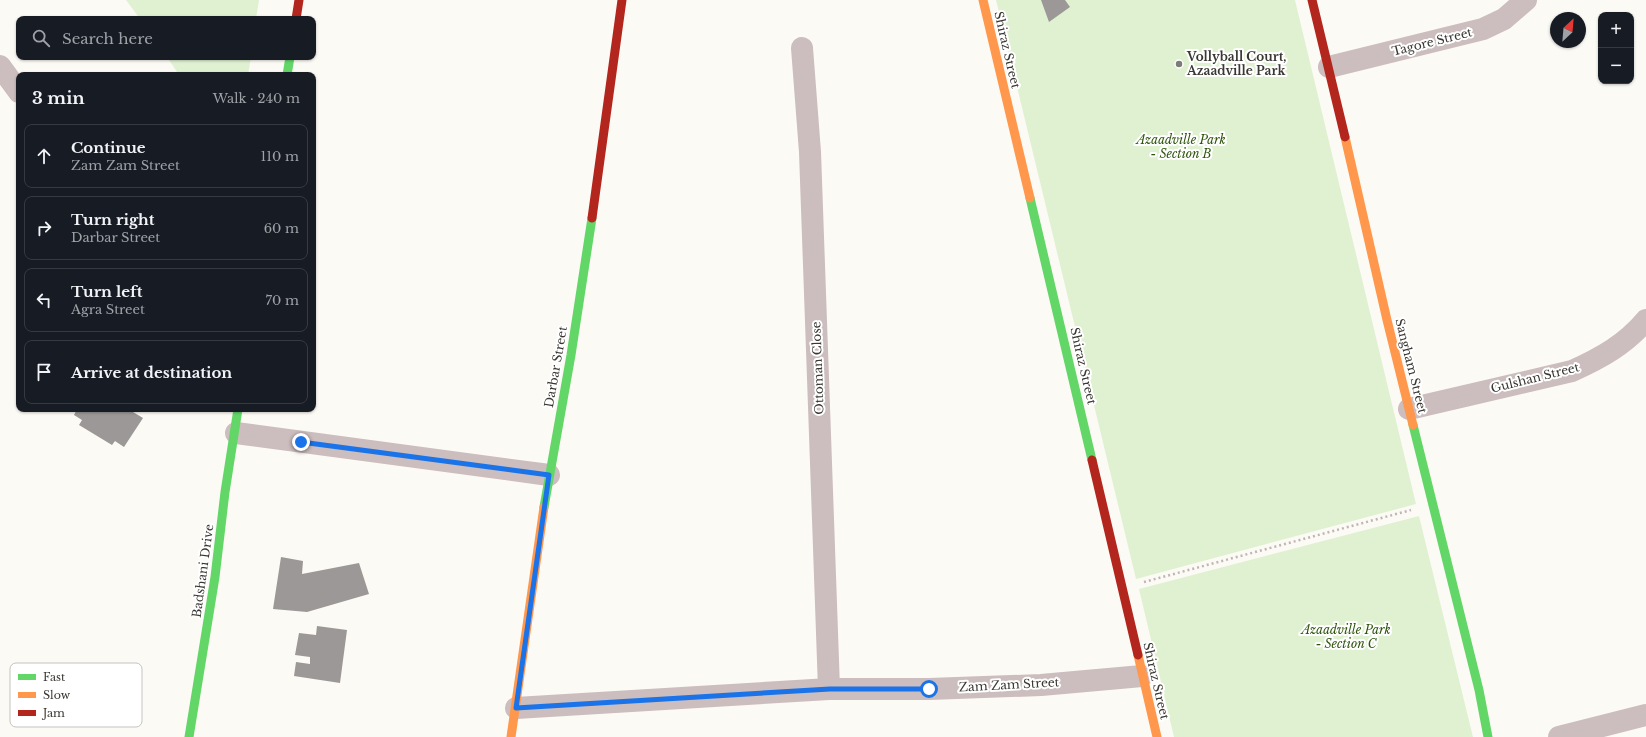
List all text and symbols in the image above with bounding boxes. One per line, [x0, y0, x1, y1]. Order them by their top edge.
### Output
street label: Shiraz Street [991, 10, 1024, 90]
north arrow [1550, 12, 1586, 48]
map controls [1598, 12, 1634, 84]
button: + [1598, 12, 1634, 48]
search box [16, 16, 316, 60]
street label: Tagore Street [1390, 24, 1474, 59]
icon: search [30, 27, 52, 49]
text: Search here [62, 29, 153, 48]
button: − [1598, 48, 1634, 84]
place label: Vollyball Court, Azaadville Park [1186, 49, 1286, 78]
marker: Vollyball Court, Azaadville Park [1174, 59, 1184, 69]
text: 3 min [32, 88, 85, 109]
text: Walk · 240 m [213, 90, 300, 107]
park label: Azaadville Park - Section B [1134, 132, 1226, 161]
text: Continue [71, 138, 146, 157]
icon: ahead [33, 145, 55, 167]
text: 110 m [260, 148, 299, 165]
text: Zam Zam Street [71, 157, 180, 174]
text: Turn right [71, 210, 154, 229]
icon: right [33, 217, 55, 239]
text: 60 m [264, 220, 299, 237]
text: Darbar Street [71, 229, 160, 246]
text: Turn left [71, 282, 142, 301]
icon: left [33, 289, 55, 311]
text: 70 m [266, 292, 299, 309]
text: Agra Street [71, 301, 145, 318]
street label: Sangham Street [1392, 317, 1431, 415]
street label: Ottoman Close [808, 321, 827, 415]
street label: Darbar Street [541, 325, 570, 409]
street label: Shiraz Street [1067, 326, 1100, 406]
street label: Gulshan Street [1489, 359, 1581, 396]
icon: arrive [33, 361, 55, 383]
text: Arrive at destination [71, 363, 232, 382]
route end [292, 433, 310, 451]
street label: Badshani Drive [189, 523, 217, 619]
park label: Azaadville Park - Section C [1299, 622, 1391, 651]
street label: Shiraz Street [1140, 641, 1173, 721]
legend [10, 663, 142, 727]
text: Fast [43, 670, 66, 684]
street label: Zam Zam Street [958, 674, 1060, 695]
route start [920, 680, 938, 698]
text: Slow [43, 688, 71, 702]
text: Jam [41, 706, 65, 720]

